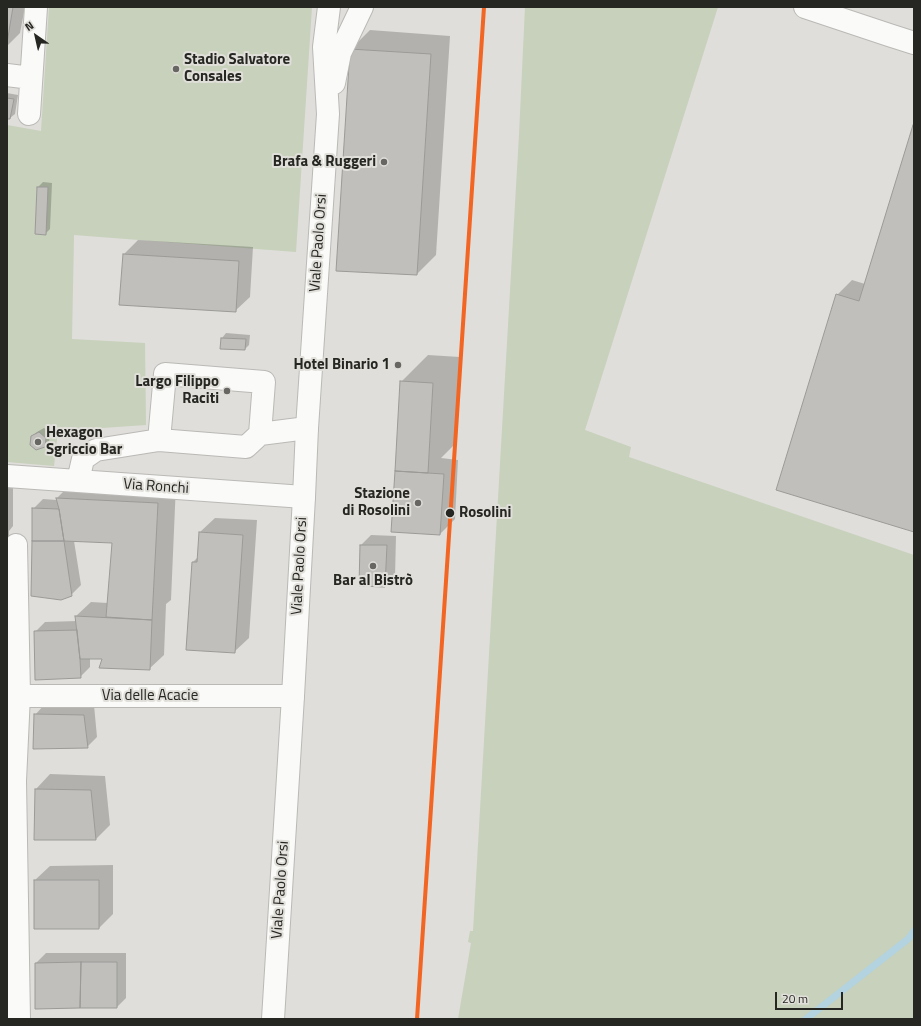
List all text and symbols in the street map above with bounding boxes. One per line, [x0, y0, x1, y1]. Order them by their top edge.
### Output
north arrow [16, 16, 56, 56]
text: N [22, 17, 37, 35]
place label: Stadio Salvatore Consales [184, 51, 290, 86]
marker: Stadio Salvatore Consales [171, 64, 181, 74]
place label: Brafa & Ruggeri [273, 153, 376, 171]
marker: Brafa & Ruggeri [379, 157, 389, 167]
street label: Viale Paolo Orsi [307, 193, 331, 293]
place label: Hotel Binario 1 [293, 356, 390, 374]
marker: Hotel Binario 1 [393, 360, 403, 370]
place label: Largo Filippo Raciti [135, 373, 219, 408]
marker: Largo Filippo Raciti [222, 386, 232, 396]
place label: Hexagon Sgriccio Bar [46, 424, 122, 459]
marker: Hexagon Sgriccio Bar [33, 437, 43, 447]
street label: Via Ronchi [123, 476, 189, 498]
place label: Stazione di Rosolini [342, 485, 410, 520]
marker: Stazione di Rosolini [413, 498, 423, 508]
place label: Rosolini [459, 504, 511, 522]
marker: Rosolini [444, 507, 456, 519]
street label: Viale Paolo Orsi [288, 517, 312, 615]
marker: Bar al Bistrò [368, 561, 378, 571]
place label: Bar al Bistrò [333, 572, 413, 590]
street label: Via delle Acacie [102, 687, 198, 705]
street label: Viale Paolo Orsi [269, 840, 293, 940]
scale bar [777, 984, 845, 1010]
text: 20 m [782, 989, 808, 1008]

